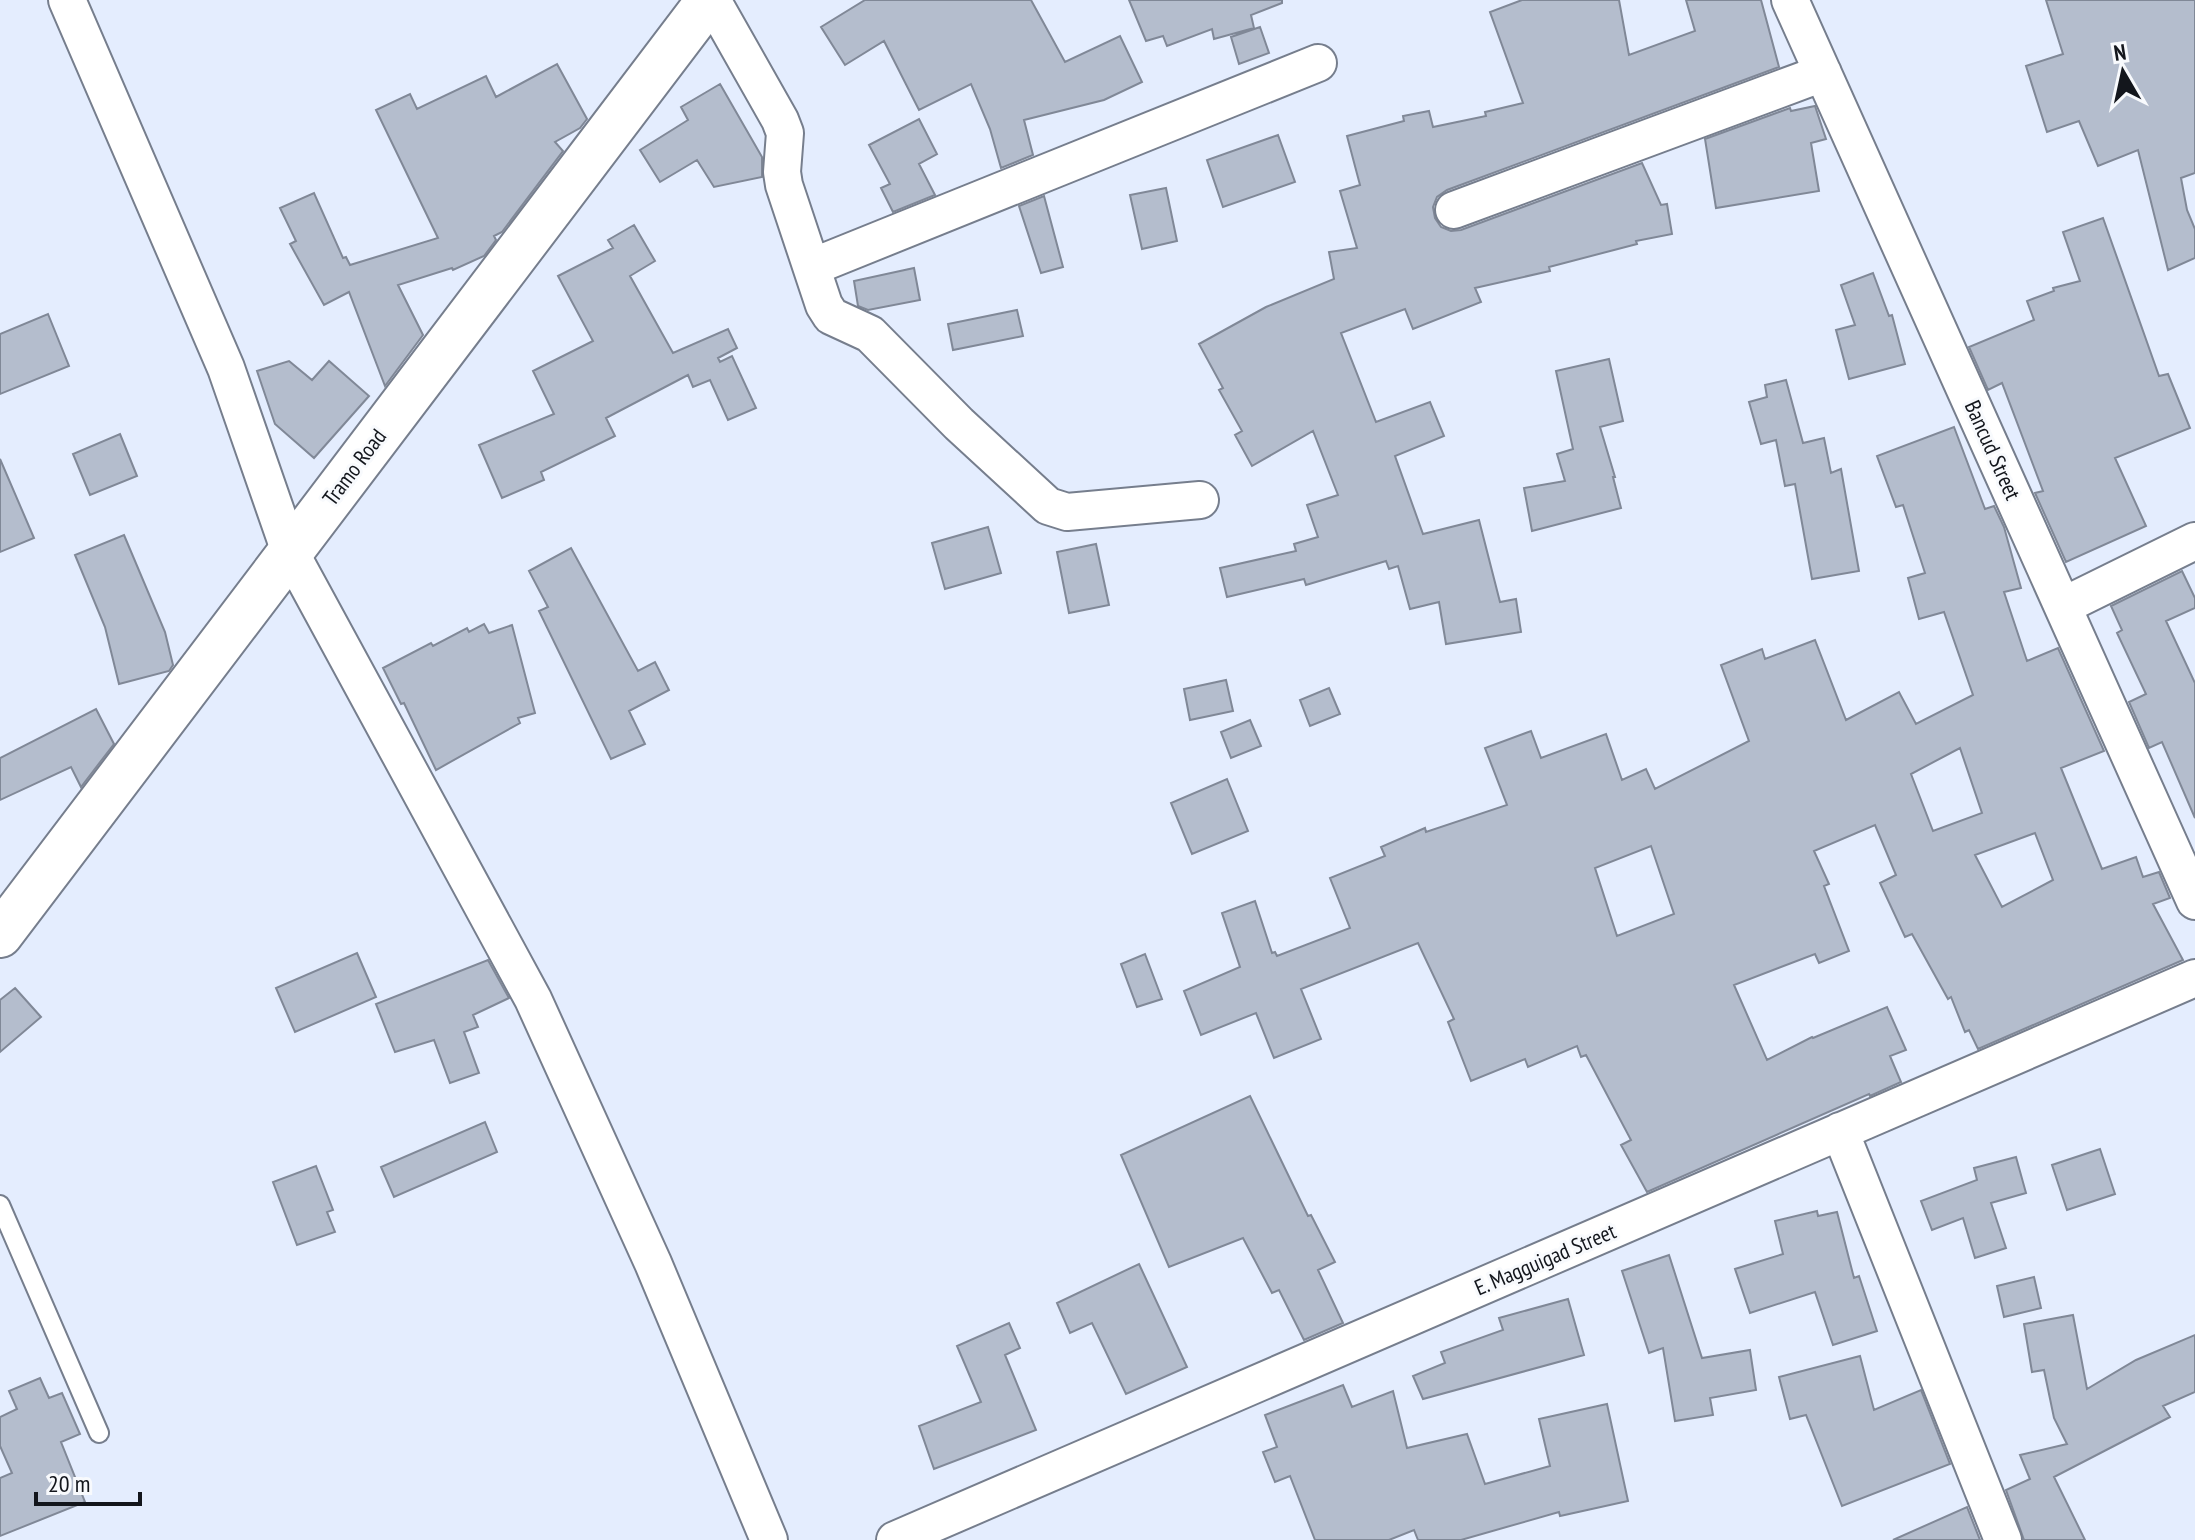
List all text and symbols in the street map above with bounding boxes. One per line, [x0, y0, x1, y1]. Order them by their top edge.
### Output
north arrow [2083, 32, 2163, 112]
text: N [2112, 37, 2128, 67]
street label: Bancud Street [1959, 396, 2027, 504]
street label: Tramo Road [316, 423, 392, 511]
street label: E. Magguigad Street [1470, 1217, 1620, 1301]
scale bar [36, 1456, 140, 1506]
text: 20 m [48, 1468, 90, 1499]

